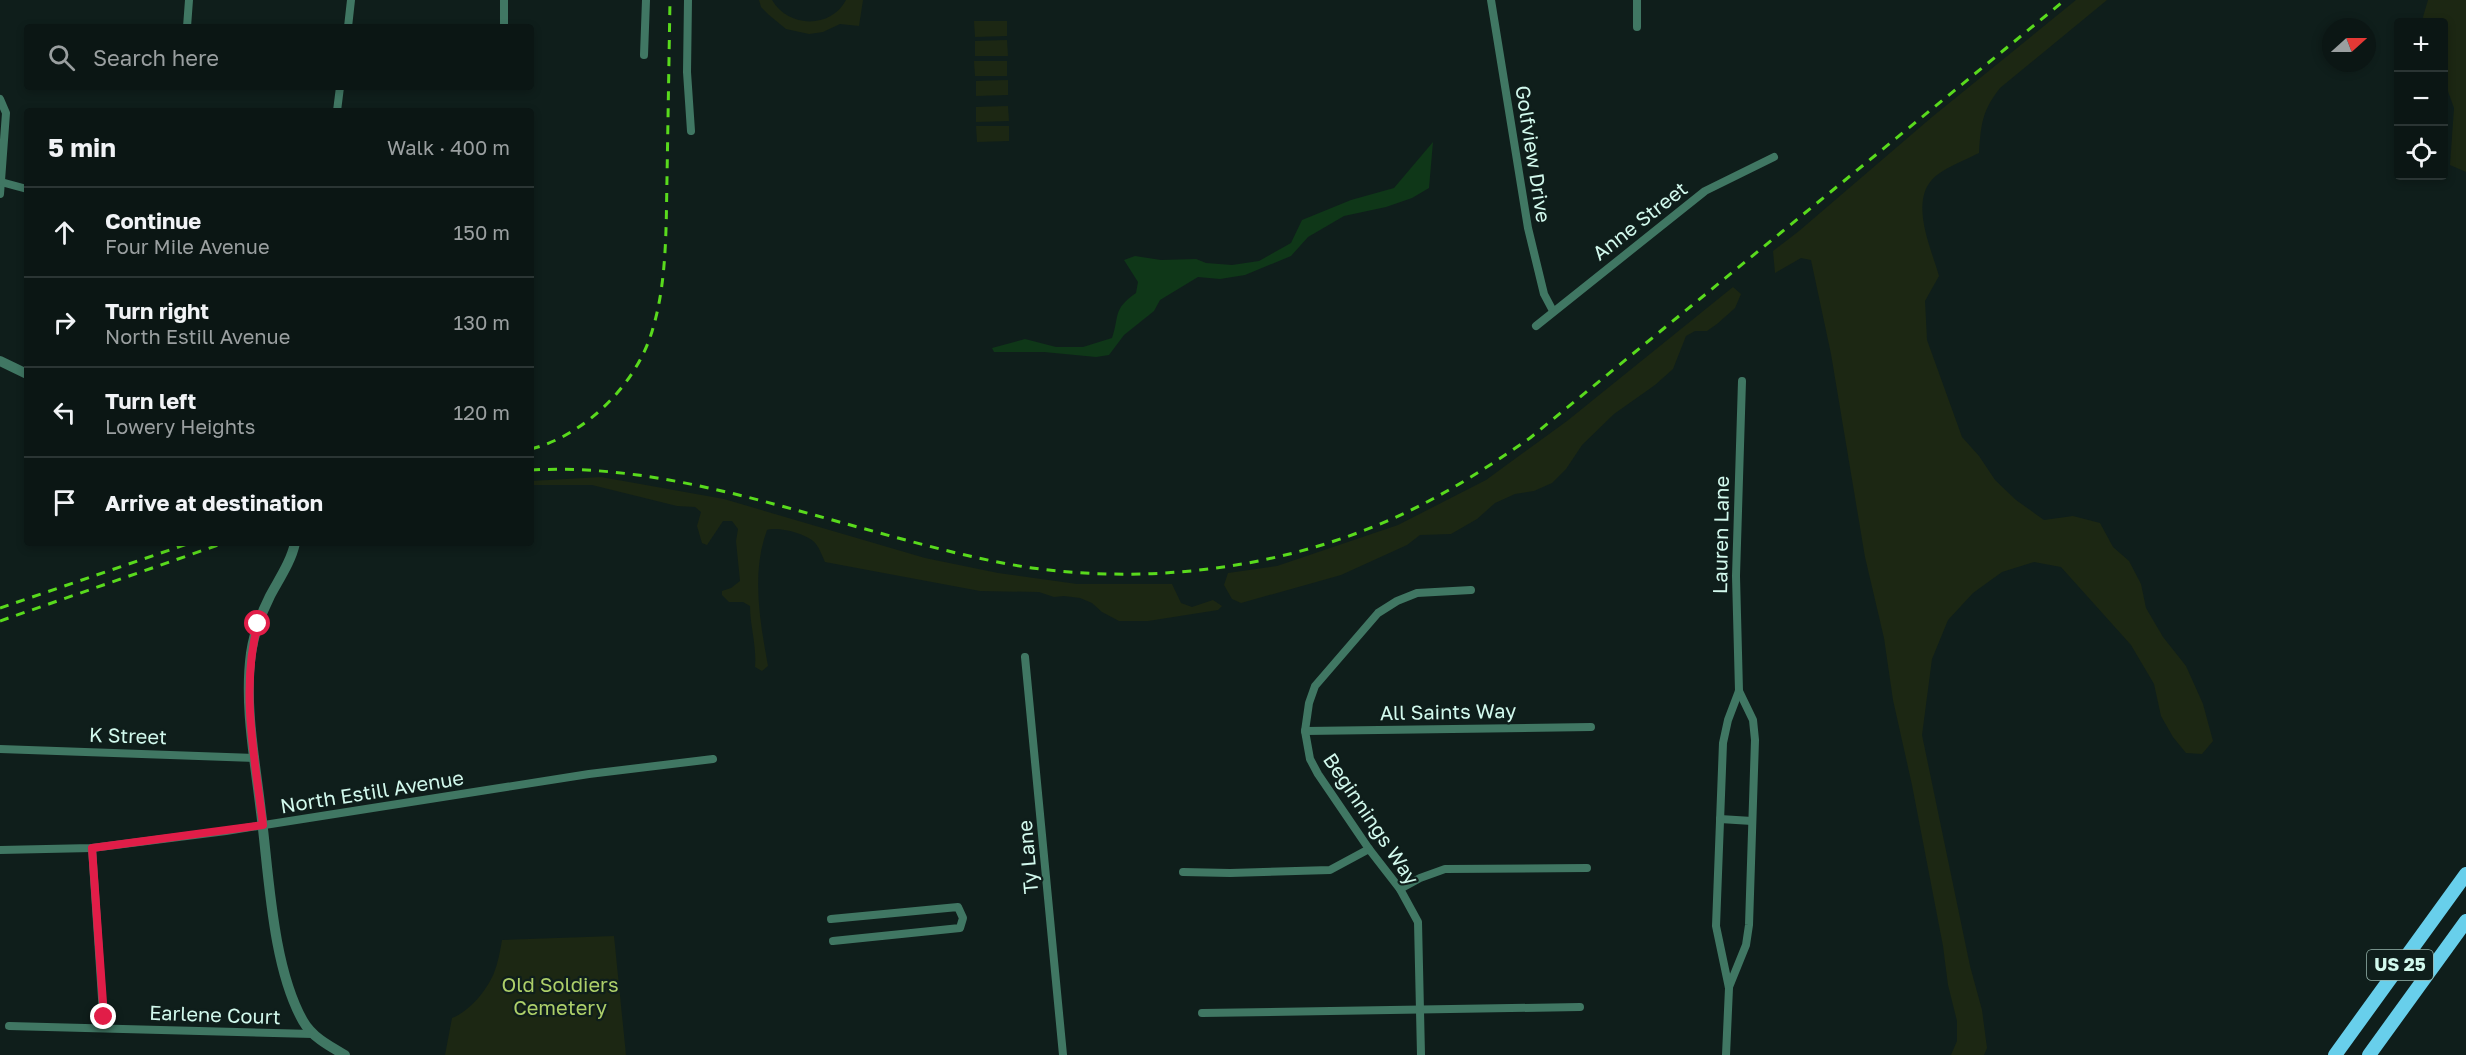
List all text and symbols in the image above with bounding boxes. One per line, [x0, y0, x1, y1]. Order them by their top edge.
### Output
north arrow [2322, 18, 2376, 72]
map controls [2394, 18, 2448, 180]
button: + [2394, 18, 2448, 72]
search box [24, 24, 534, 90]
icon: search [45, 41, 78, 74]
text: Search here [93, 44, 219, 71]
button: − [2394, 72, 2448, 126]
street label: Golfview Drive [1511, 84, 1557, 224]
button: locate [2394, 126, 2448, 180]
text: 5 min [48, 132, 116, 163]
text: Walk · 400 m [387, 135, 510, 159]
street label: Anne Street [1587, 176, 1692, 265]
text: Continue [105, 207, 201, 234]
icon: ahead [48, 216, 81, 249]
text: 150 m [454, 220, 510, 244]
text: Four Mile Avenue [105, 234, 270, 258]
text: Turn right [105, 297, 209, 324]
icon: right [48, 306, 81, 339]
text: 130 m [454, 310, 510, 334]
text: North Estill Avenue [105, 324, 290, 348]
text: Turn left [105, 387, 196, 414]
icon: left [48, 396, 81, 429]
text: 120 m [454, 400, 510, 424]
text: Lowery Heights [105, 414, 255, 438]
street label: Lauren Lane [1707, 476, 1733, 594]
icon: arrive [48, 486, 81, 519]
text: Arrive at destination [105, 489, 323, 516]
route start [244, 610, 270, 636]
street label: All Saints Way [1380, 698, 1516, 724]
street label: K Street [89, 722, 167, 748]
street label: Beginnings Way [1319, 748, 1425, 889]
street label: North Estill Avenue [278, 765, 465, 817]
street label: Ty Lane [1012, 819, 1042, 895]
road number: US 25 [2367, 950, 2433, 980]
park label: Old Soldiers Cemetery [502, 972, 618, 1019]
street label: Earlene Court [149, 1000, 281, 1028]
route end [90, 1003, 116, 1029]

